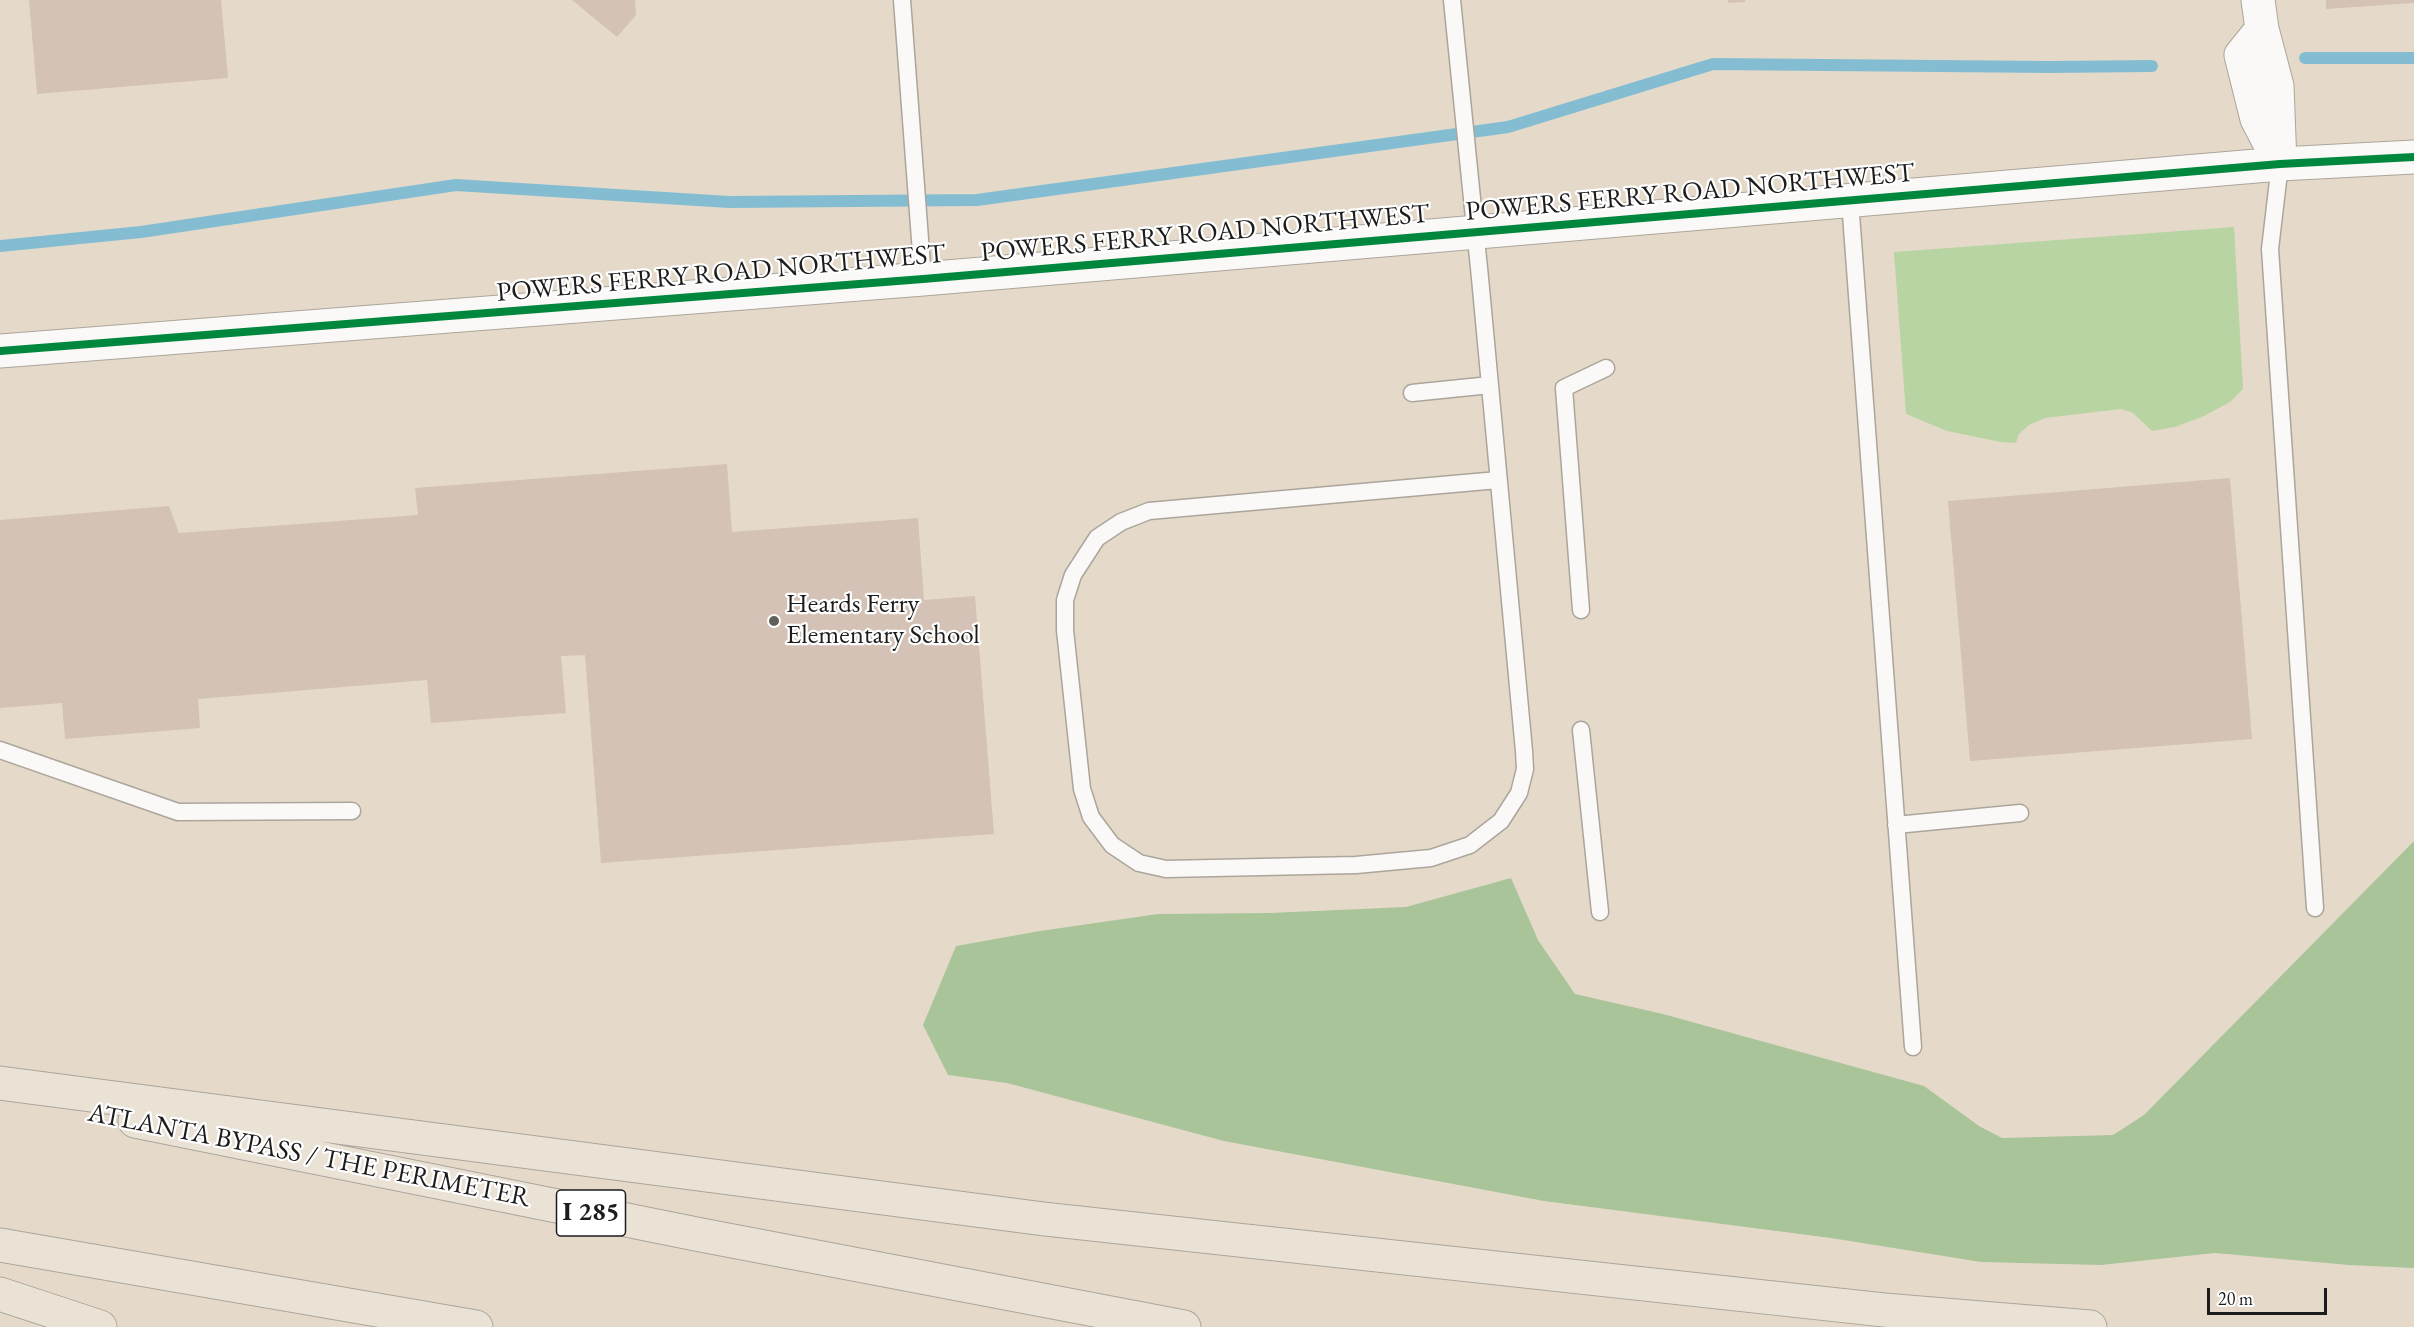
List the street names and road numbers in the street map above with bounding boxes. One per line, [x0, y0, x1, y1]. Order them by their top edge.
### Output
street label: POWERS FERRY ROAD NORTHWEST [1464, 157, 1916, 229]
street label: POWERS FERRY ROAD NORTHWEST [979, 198, 1431, 270]
street label: POWERS FERRY ROAD NORTHWEST [495, 238, 947, 310]
street label: ATLANTA BYPASS / THE PERIMETER [85, 1097, 533, 1215]
road number: I 285 [556, 1190, 626, 1236]

